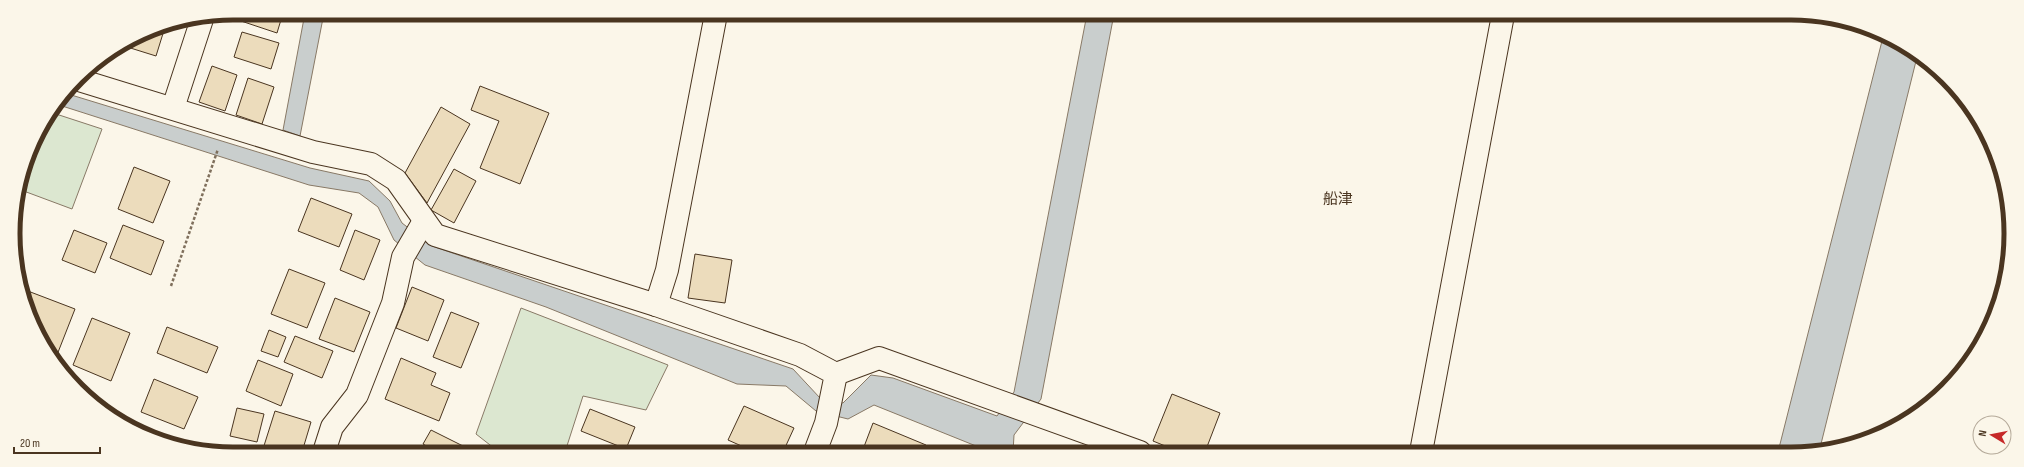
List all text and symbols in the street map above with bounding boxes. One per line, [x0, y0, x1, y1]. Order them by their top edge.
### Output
district label: 船津 [1323, 190, 1353, 209]
north arrow [1972, 415, 2012, 455]
scale bar [14, 429, 100, 455]
text: N [1976, 429, 1990, 437]
text: 20 m [20, 436, 40, 451]

